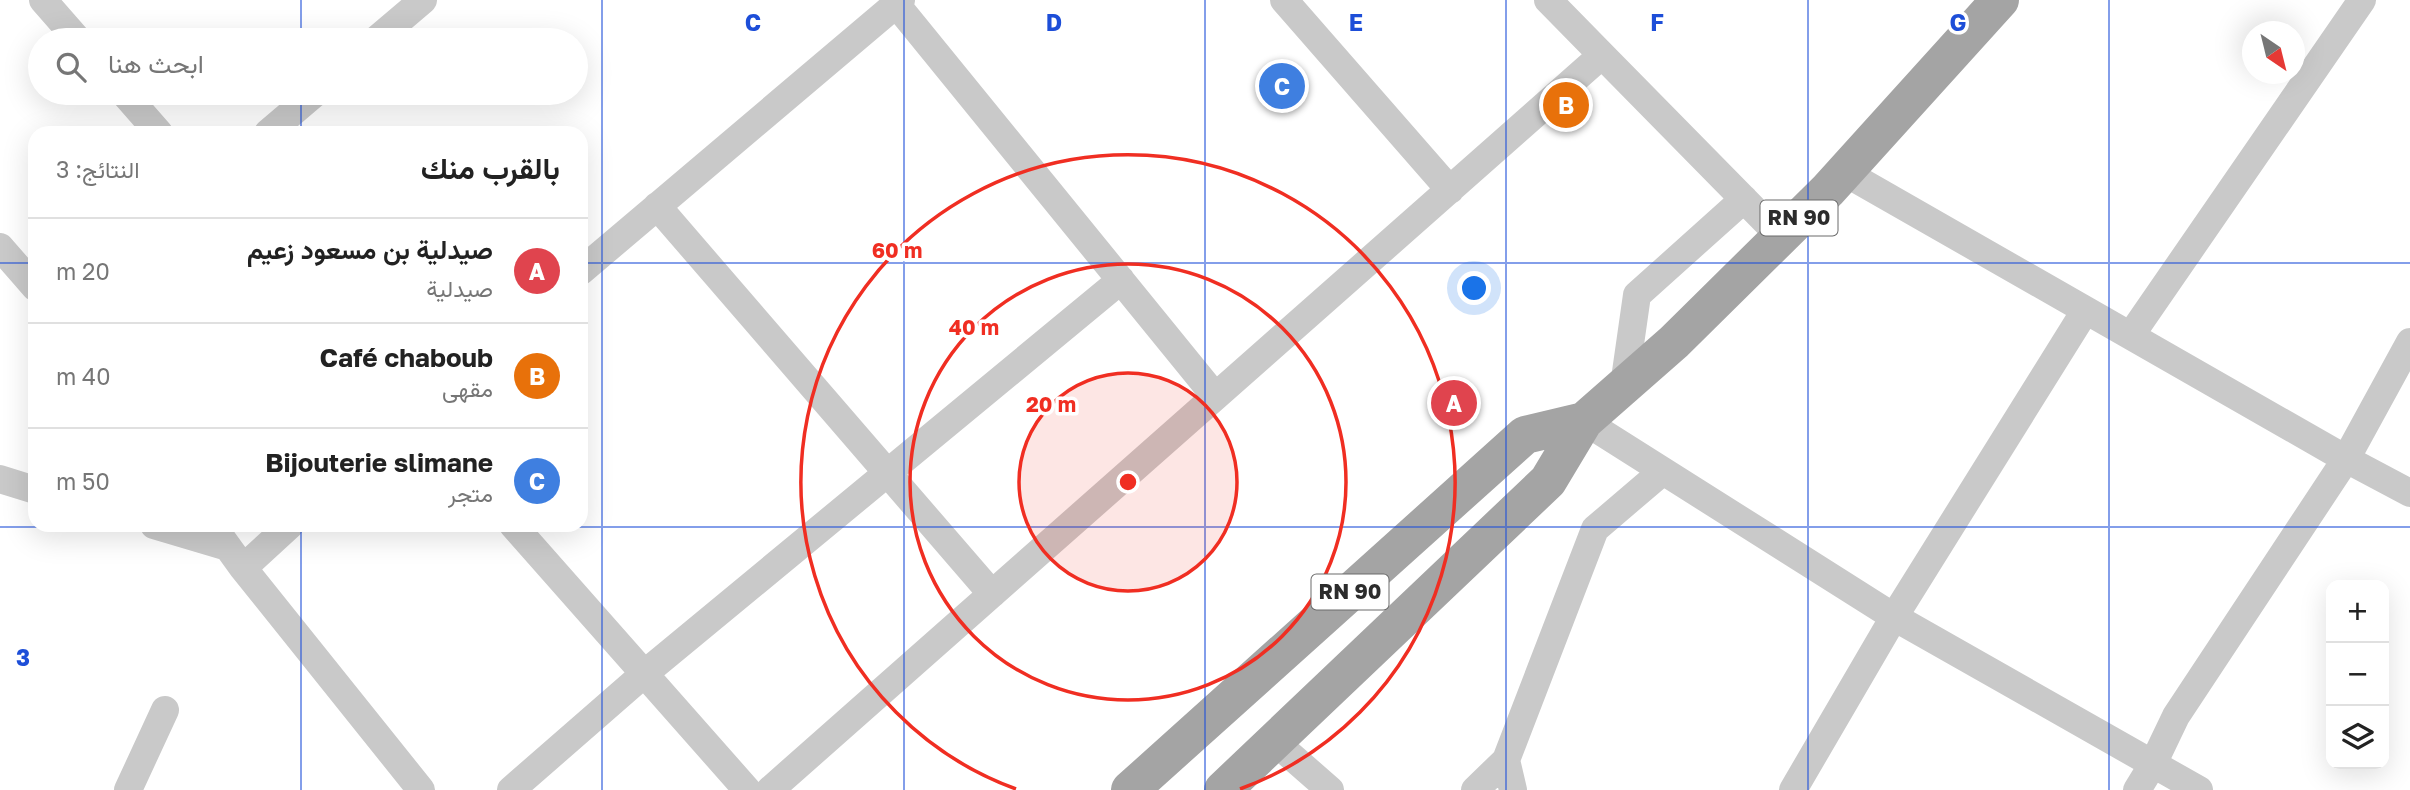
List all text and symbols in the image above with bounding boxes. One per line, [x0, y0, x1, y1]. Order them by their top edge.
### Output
text: C [745, 8, 761, 36]
text: D [1046, 8, 1062, 36]
text: E [1349, 8, 1363, 36]
text: F [1650, 8, 1664, 36]
text: G [1950, 8, 1966, 36]
north arrow [2242, 21, 2305, 84]
search box [28, 28, 588, 105]
icon: search [52, 48, 90, 86]
text: ابحث هنا [108, 48, 204, 79]
pin: C [1259, 60, 1305, 112]
pin: B [1543, 79, 1589, 131]
text: بالقرب منك [421, 150, 560, 186]
text: النتائج: 3 [56, 155, 140, 183]
road number: RN 90 [1760, 200, 1838, 235]
text: صيدلية بن مسعود زعيم [247, 234, 493, 265]
text: 60 m [872, 237, 922, 263]
text: 20 m [56, 257, 110, 285]
text: A [529, 257, 545, 285]
your location [1457, 271, 1491, 305]
text: صيدلية [426, 274, 493, 302]
text: 40 m [949, 314, 999, 340]
text: Café chaboub [319, 342, 493, 373]
text: 40 m [56, 362, 110, 390]
text: B [529, 362, 545, 390]
text: مقهى [442, 374, 493, 402]
pin: A [1431, 377, 1477, 429]
text: 20 m [1026, 391, 1076, 417]
text: Bijouterie slimane [265, 447, 493, 478]
text: 50 m [56, 467, 110, 495]
text: C [529, 467, 545, 495]
centre of rings [1116, 470, 1140, 494]
text: متجر [448, 479, 493, 507]
road number: RN 90 [1312, 574, 1388, 610]
map controls [2326, 580, 2389, 769]
button: + [2326, 580, 2389, 643]
text: 3 [16, 643, 30, 671]
button: − [2326, 643, 2389, 706]
button: layers [2326, 706, 2389, 769]

